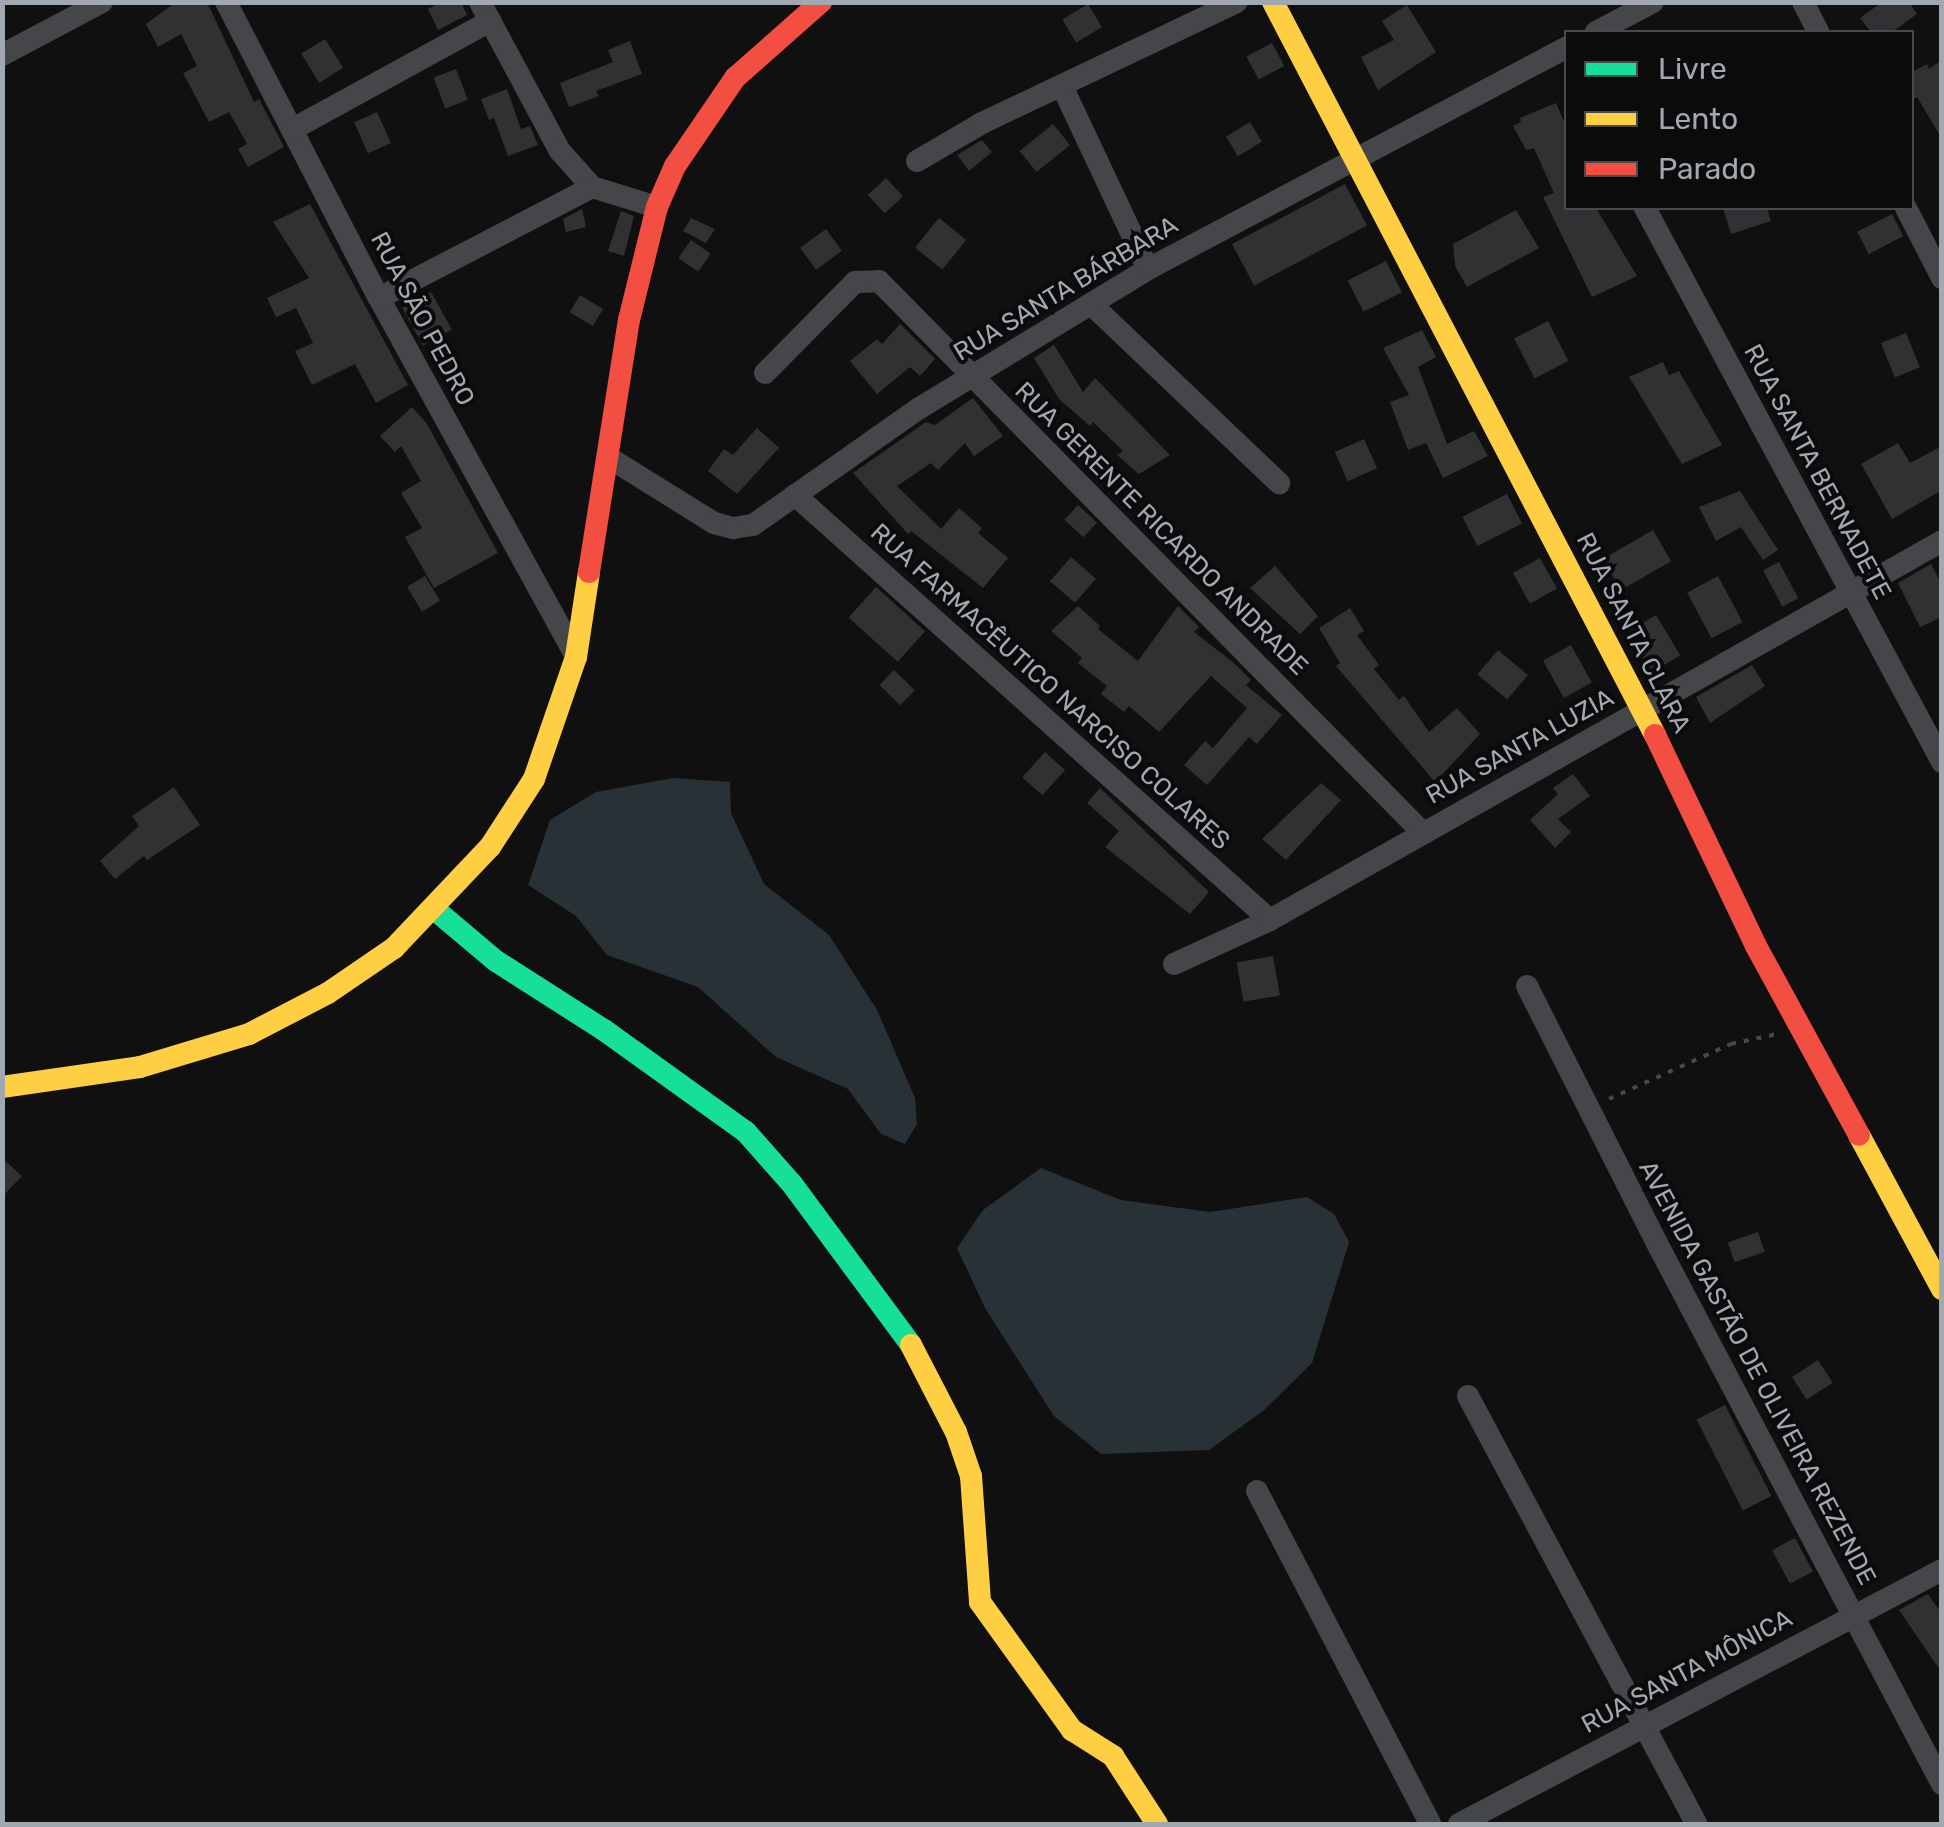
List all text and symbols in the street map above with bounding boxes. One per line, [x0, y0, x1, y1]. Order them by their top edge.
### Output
legend [1564, 30, 1914, 210]
text: Livre [1658, 51, 1727, 87]
text: Lento [1658, 101, 1738, 137]
text: Parado [1658, 151, 1756, 187]
street label: RUA SANTA BÁRBARA [948, 210, 1184, 368]
street label: RUA SÃO PEDRO [363, 227, 481, 411]
street label: RUA SANTA BERNADETE [1737, 339, 1897, 605]
street label: RUA GERENTE RICARDO ANDRADE [1008, 376, 1314, 682]
street label: RUA FARMACÊUTICO NARCISO COLARES [864, 517, 1236, 857]
street label: RUA SANTA CLARA [1569, 527, 1697, 739]
street label: RUA SANTA LUZIA [1420, 683, 1620, 811]
street label: AVENIDA GASTÃO DE OLIVEIRA REZENDE [1632, 1155, 1882, 1591]
street label: RUA SANTA MÔNICA [1576, 1603, 1798, 1741]

